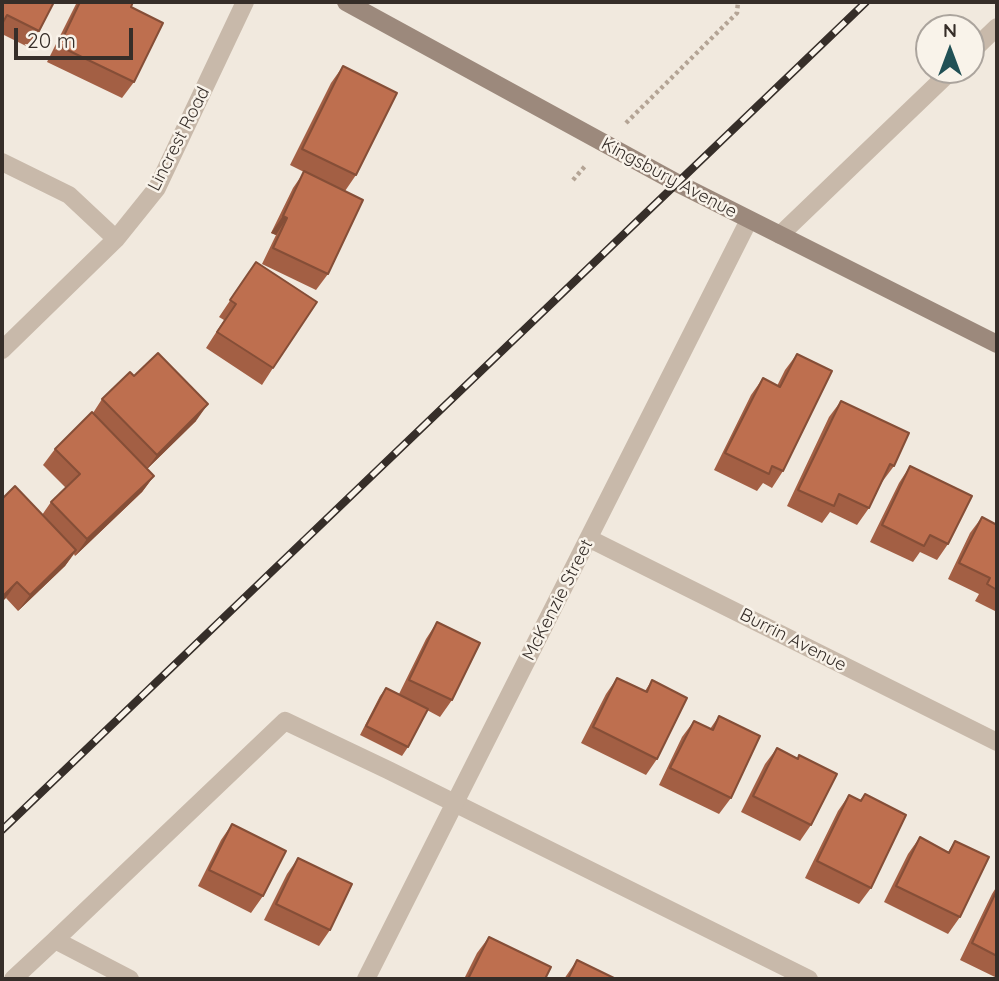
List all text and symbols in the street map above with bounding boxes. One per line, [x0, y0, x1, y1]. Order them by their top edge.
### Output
scale bar [18, 14, 136, 58]
north arrow [915, 14, 985, 84]
text: N [943, 18, 957, 42]
text: 20 m [27, 27, 76, 53]
street label: Lincrest Road [144, 83, 214, 195]
street label: Kingsbury Avenue [597, 133, 741, 223]
street label: McKenzie Street [518, 536, 598, 664]
street label: Burrin Avenue [736, 604, 850, 676]

